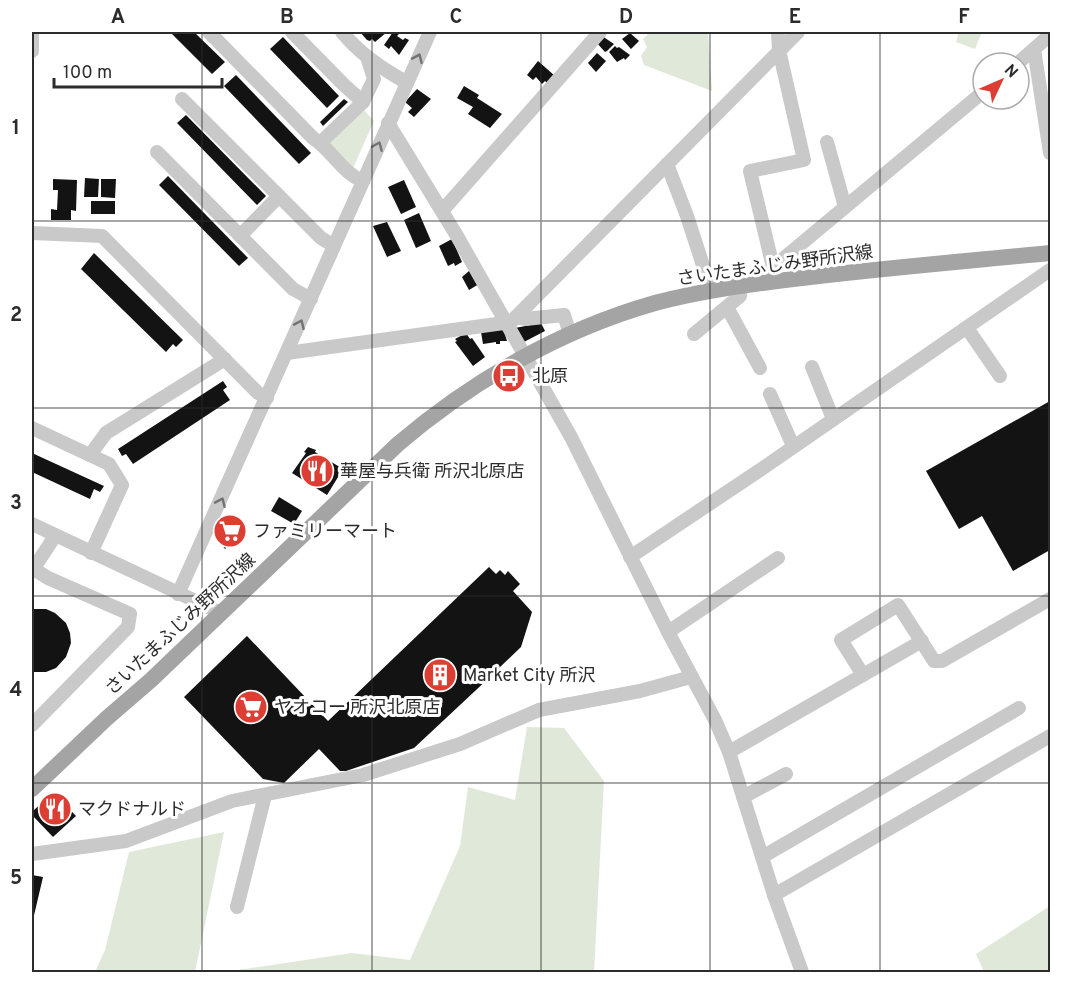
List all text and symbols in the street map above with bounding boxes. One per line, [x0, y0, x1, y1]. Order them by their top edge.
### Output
text: A [111, 5, 125, 31]
text: B [280, 5, 294, 31]
text: C [450, 5, 462, 31]
text: D [619, 5, 633, 31]
text: E [789, 5, 801, 31]
text: F [958, 5, 970, 31]
scale bar [54, 51, 222, 89]
north arrow [971, 51, 1031, 111]
one-way arrow [411, 54, 423, 65]
text: N [999, 61, 1022, 83]
text: 100 m [63, 62, 112, 85]
text: 1 [12, 116, 20, 142]
one-way arrow [371, 141, 383, 152]
street label: さいたまふじみ野所沢線 [676, 241, 875, 292]
text: 2 [10, 303, 22, 329]
one-way arrow [292, 319, 304, 330]
bus stop icon: 北原 [491, 358, 527, 394]
place label: 北原 [532, 366, 568, 389]
restaurant icon: 華屋与兵衛 所沢北原店 [299, 453, 335, 489]
place label: 華屋与兵衛 所沢北原店 [340, 461, 524, 484]
text: 3 [10, 491, 22, 517]
one-way arrow [213, 498, 225, 509]
supermarket icon: ファミリーマート [212, 513, 248, 549]
place label: ファミリーマート [253, 521, 397, 544]
street label: さいたまふじみ野所沢線 [101, 549, 261, 701]
building icon: Market City 所沢 [422, 657, 458, 693]
place label: Market City 所沢 [463, 665, 596, 688]
text: 4 [10, 678, 22, 704]
supermarket icon: ヤオコー 所沢北原店 [233, 689, 269, 725]
place label: ヤオコー 所沢北原店 [274, 697, 440, 720]
restaurant icon: マクドナルド [37, 791, 73, 827]
place label: マクドナルド [78, 799, 186, 822]
text: 5 [10, 866, 22, 892]

